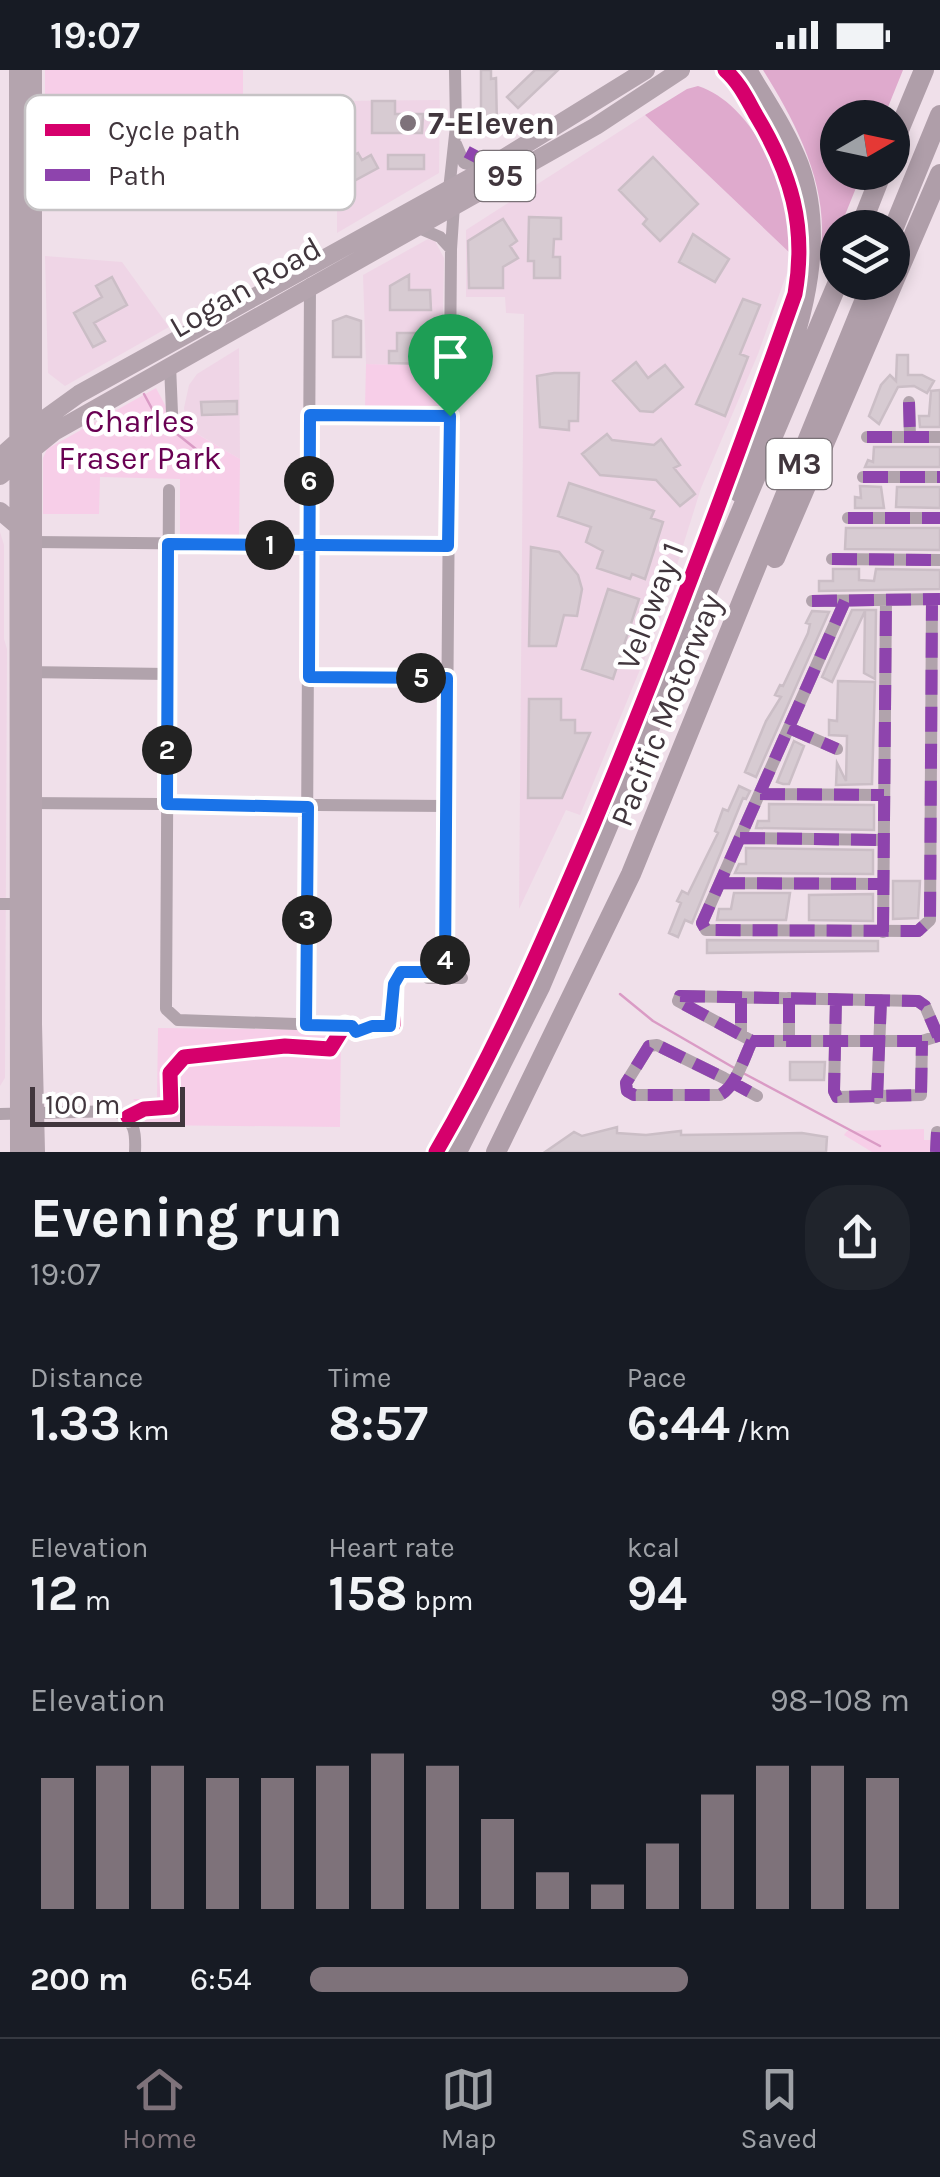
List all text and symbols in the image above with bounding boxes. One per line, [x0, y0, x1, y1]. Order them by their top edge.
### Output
text: 19:07 [50, 13, 140, 58]
legend [25, 95, 355, 210]
north arrow [820, 100, 910, 190]
map controls [820, 100, 910, 300]
place label: 7-Eleven [428, 105, 555, 142]
marker: 7-Eleven [397, 112, 419, 134]
text: Cycle path [108, 114, 241, 147]
road number: 95 [475, 151, 535, 201]
text: Path [108, 159, 166, 192]
button: layers [820, 210, 910, 300]
street label: Logan Road [163, 229, 328, 346]
pin [408, 314, 493, 417]
icon: arrive [423, 329, 478, 384]
park label: Charles Fraser Park [58, 403, 222, 477]
road number: M3 [766, 439, 832, 489]
pin: 6 [284, 456, 334, 506]
text: 6 [301, 464, 318, 497]
pin: 1 [245, 520, 295, 570]
text: 1 [265, 528, 275, 561]
street label: Veloway 1 [609, 537, 692, 675]
street label: Pacific Motorway [603, 588, 730, 832]
pin: 5 [396, 653, 446, 703]
text: 5 [413, 661, 429, 694]
pin: 2 [142, 725, 192, 775]
text: 2 [159, 733, 175, 766]
pin: 3 [282, 895, 332, 945]
text: 3 [298, 903, 316, 936]
pin: 4 [420, 935, 470, 985]
text: 4 [437, 943, 453, 976]
scale bar [30, 1082, 185, 1126]
text: 100 m [45, 1088, 120, 1121]
button: share [805, 1185, 910, 1290]
text: Evening run [30, 1186, 343, 1250]
text: 19:07 [30, 1256, 101, 1293]
text: Distance [30, 1361, 143, 1394]
text: Time [328, 1361, 391, 1394]
text: Pace [627, 1361, 686, 1394]
text: 1.33 [30, 1394, 121, 1453]
text: 8:57 [328, 1394, 428, 1453]
text: 6:44 [627, 1394, 730, 1453]
text: km [121, 1414, 169, 1447]
text: /km [730, 1414, 791, 1447]
text: Elevation [30, 1531, 149, 1564]
text: Heart rate [328, 1531, 455, 1564]
text: kcal [627, 1531, 680, 1564]
text: 12 [30, 1564, 78, 1623]
text: 158 [328, 1564, 408, 1623]
text: 94 [627, 1564, 687, 1623]
text: m [78, 1584, 111, 1617]
text: bpm [408, 1584, 473, 1617]
text: Elevation [30, 1682, 165, 1719]
text: 98–108 m [770, 1682, 910, 1719]
text: 200 m [30, 1961, 128, 1998]
text: 6:54 [190, 1961, 252, 1998]
tab: Home [122, 2062, 197, 2155]
tab: Map [441, 2062, 496, 2155]
tab: Saved [741, 2062, 818, 2155]

